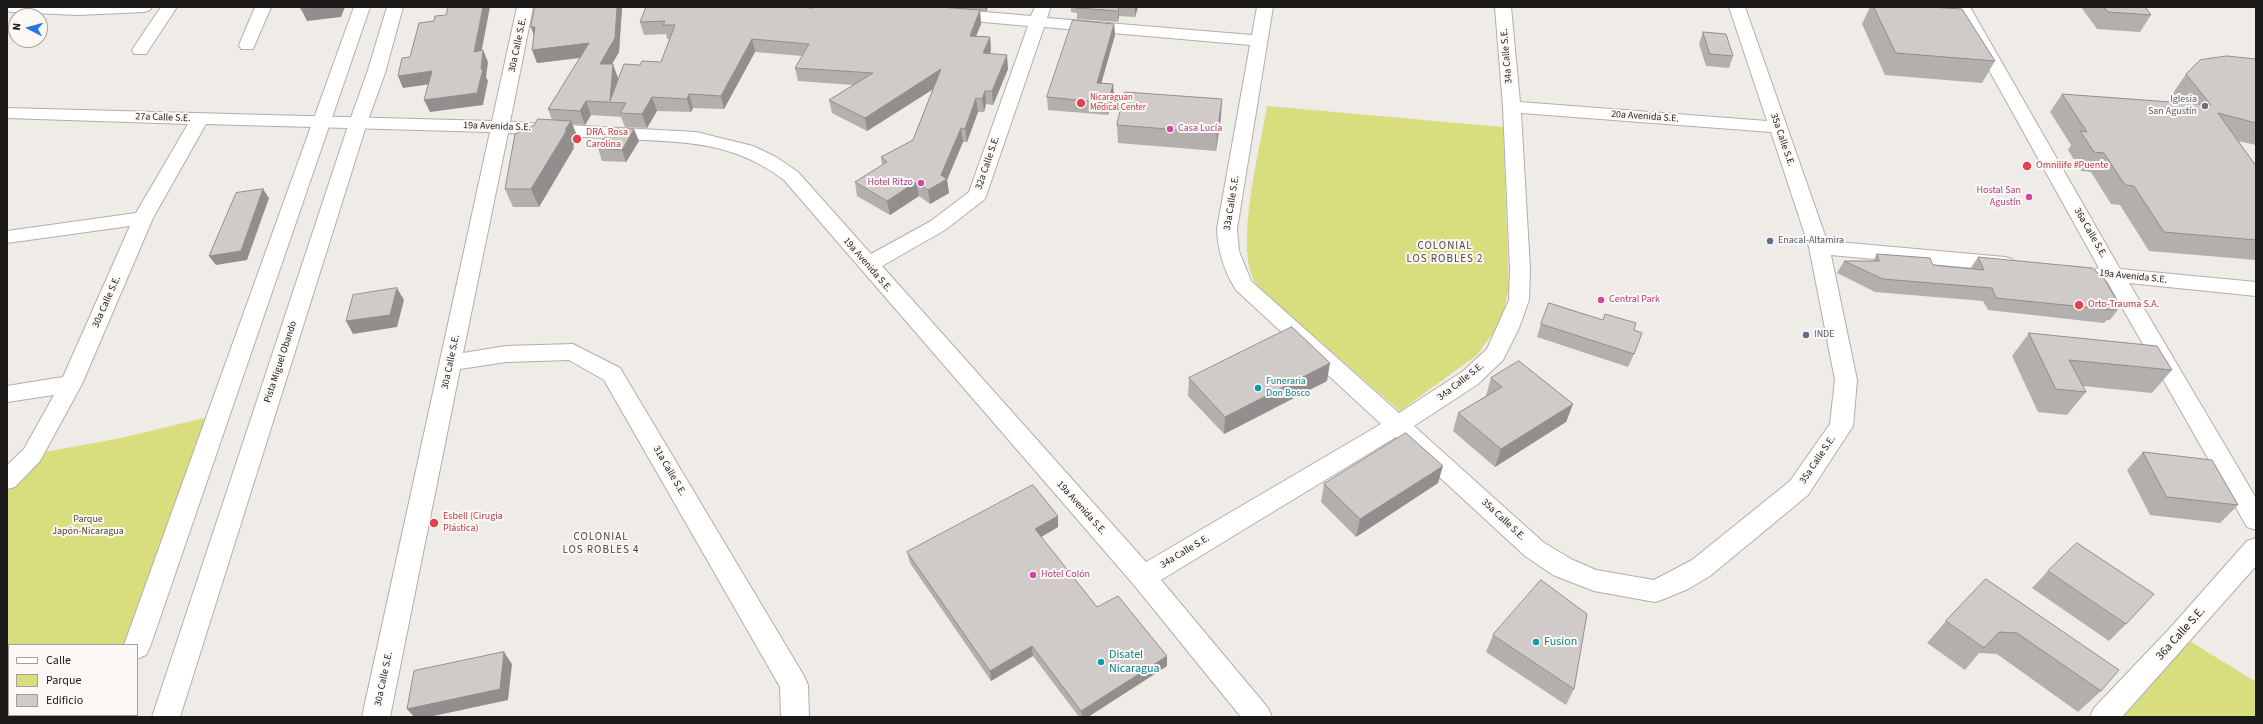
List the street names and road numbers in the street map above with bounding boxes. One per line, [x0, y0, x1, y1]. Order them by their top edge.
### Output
street label: 30a Calle S.E. [506, 17, 530, 73]
street label: 34a Calle S.E. [1499, 28, 1515, 84]
street label: 20a Avenida S.E. [1611, 109, 1679, 125]
street label: 27a Calle S.E. [135, 111, 191, 125]
street label: 35a Calle S.E. [1767, 112, 1797, 168]
street label: 19a Avenida S.E. [463, 120, 531, 134]
street label: 32a Calle S.E. [973, 135, 1003, 191]
street label: 33a Calle S.E. [1222, 175, 1242, 231]
street label: 36a Calle S.E. [2071, 206, 2109, 260]
street label: 19a Avenida S.E. [840, 235, 894, 295]
street label: 19a Avenida S.E. [2099, 267, 2167, 287]
street label: 30a Calle S.E. [90, 274, 124, 330]
street label: Pista Miguel Obando [262, 319, 300, 405]
street label: 30a Calle S.E. [439, 334, 463, 390]
street label: 34a Calle S.E. [1435, 360, 1487, 404]
street label: 35a Calle S.E. [1798, 434, 1838, 486]
street label: 31a Calle S.E. [650, 444, 688, 498]
street label: 19a Avenida S.E. [1054, 479, 1108, 537]
street label: 35a Calle S.E. [1479, 497, 1527, 543]
street label: 34a Calle S.E. [1158, 533, 1212, 571]
street label: 36a Calle S.E. [2153, 604, 2209, 664]
street label: 30a Calle S.E. [372, 651, 396, 707]

